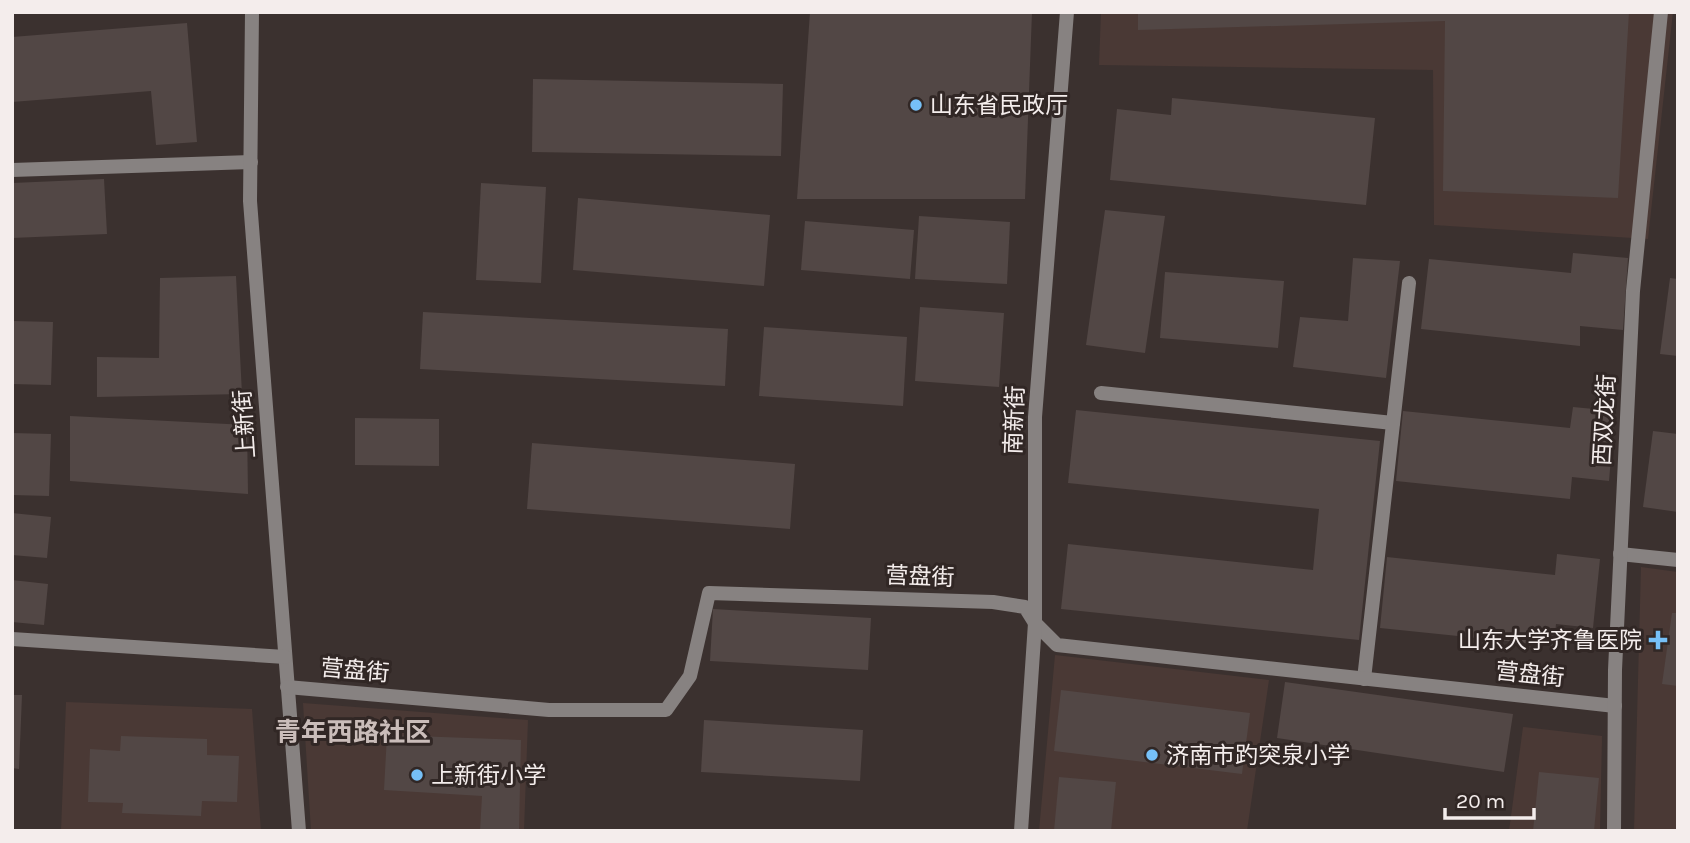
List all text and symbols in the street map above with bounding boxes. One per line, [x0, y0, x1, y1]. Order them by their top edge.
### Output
place label: 山东省民政厅 [930, 92, 1068, 119]
marker: 山东省民政厅 [908, 97, 924, 113]
street label: 西双龙街 [1589, 373, 1620, 467]
street label: 南新街 [1000, 385, 1029, 455]
street label: 上新街 [229, 389, 260, 459]
street label: 营盘街 [885, 562, 955, 591]
place label: 山东大学齐鲁医院 [1458, 627, 1642, 654]
marker: 山东大学齐鲁医院 [1648, 630, 1668, 650]
street label: 营盘街 [319, 654, 391, 687]
street label: 营盘街 [1494, 657, 1566, 692]
district label: 青年西路社区 [275, 717, 431, 748]
place label: 济南市趵突泉小学 [1166, 742, 1350, 769]
marker: 济南市趵突泉小学 [1144, 747, 1160, 763]
place label: 上新街小学 [431, 762, 546, 789]
marker: 上新街小学 [409, 767, 425, 783]
scale bar [1445, 776, 1534, 820]
text: 20 m [1456, 789, 1505, 813]

